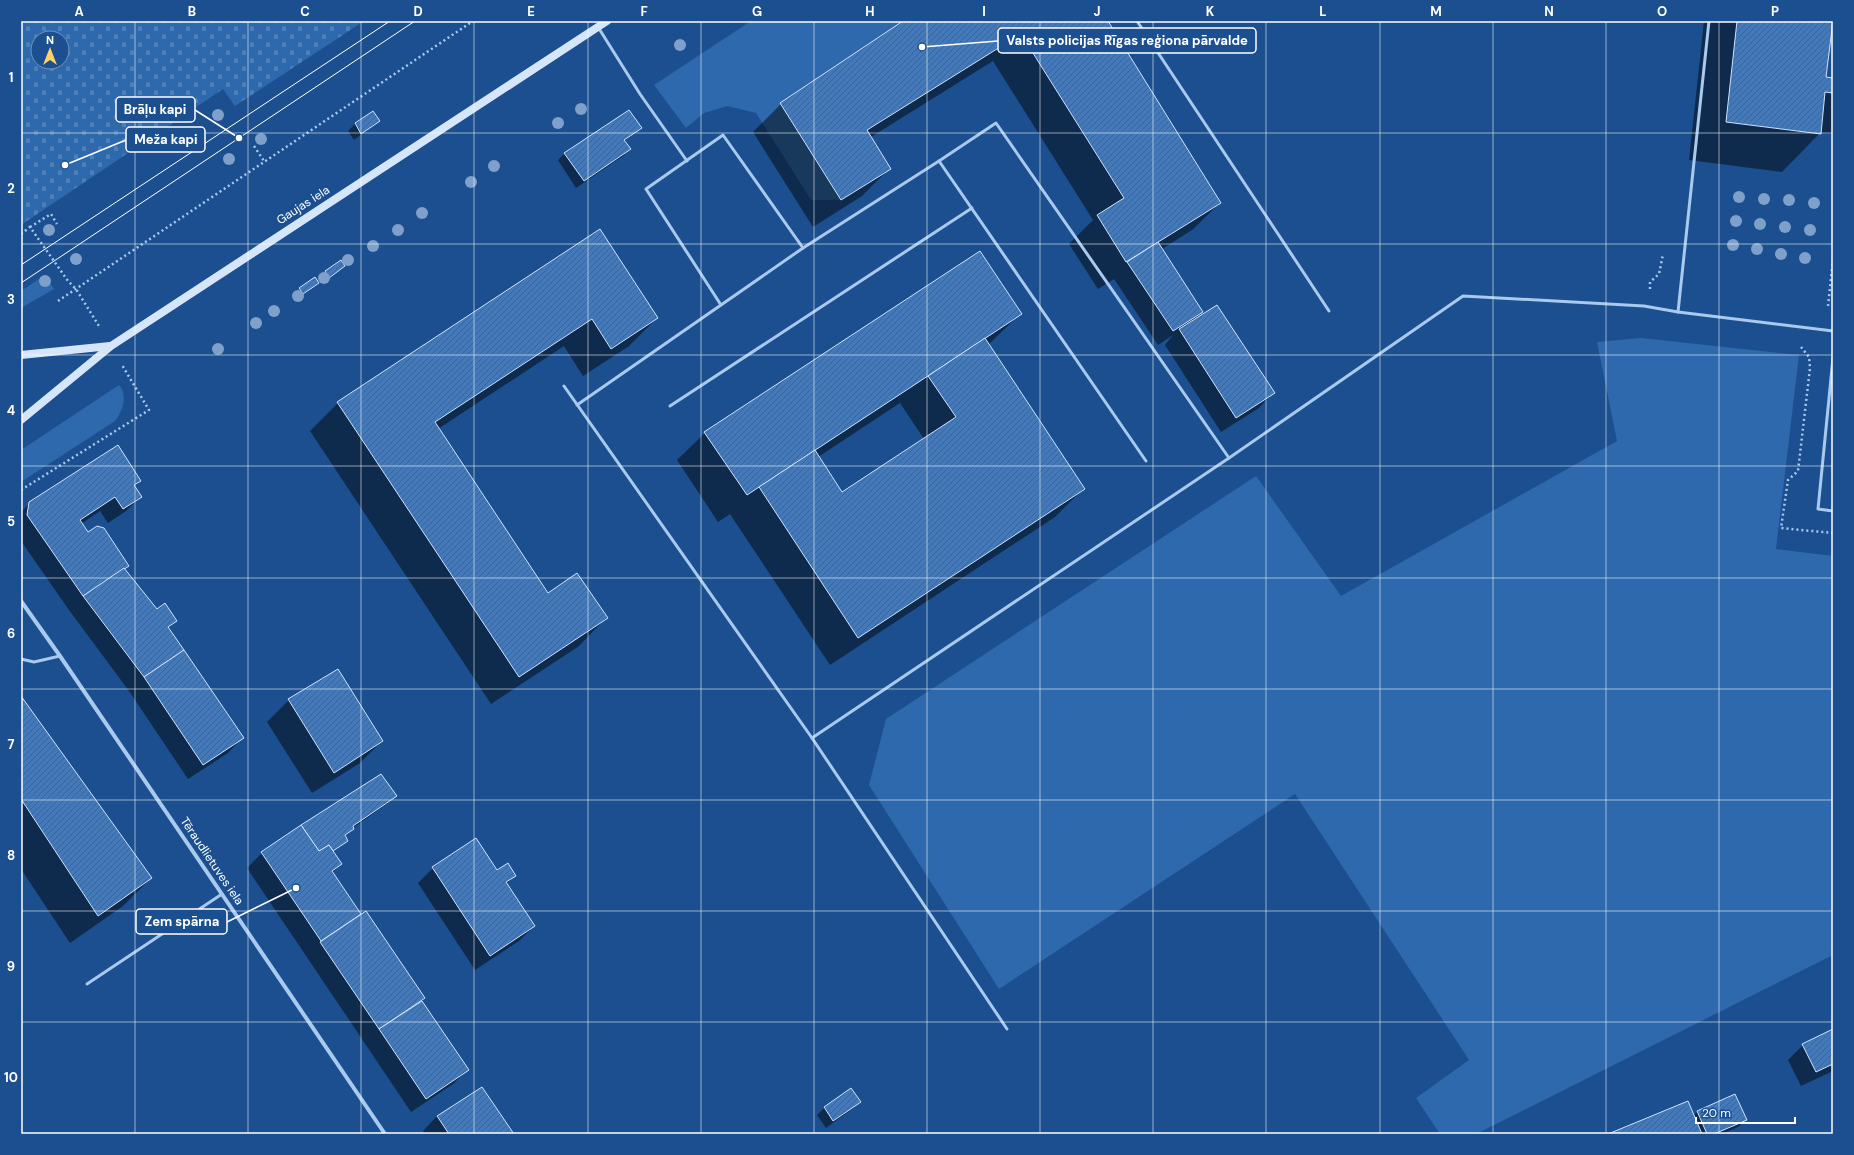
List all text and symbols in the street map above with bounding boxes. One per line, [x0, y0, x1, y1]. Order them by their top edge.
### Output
text: A [74, 3, 84, 20]
text: B [188, 3, 196, 20]
text: C [300, 3, 310, 20]
text: D [413, 3, 423, 20]
text: E [527, 3, 535, 20]
text: F [640, 3, 648, 20]
text: G [752, 3, 762, 20]
text: H [865, 3, 875, 20]
text: I [982, 3, 986, 20]
text: J [1093, 3, 1101, 20]
text: K [1206, 3, 1215, 20]
text: L [1319, 3, 1327, 20]
text: M [1430, 3, 1442, 20]
text: N [1544, 3, 1554, 20]
text: O [1657, 3, 1667, 20]
text: P [1771, 3, 1779, 20]
callout: Valsts policijas Rīgas reģiona pārvalde [998, 28, 1256, 53]
north arrow [30, 30, 70, 70]
text: Valsts policijas Rīgas reģiona pārvalde [1006, 32, 1248, 49]
text: N [46, 33, 54, 47]
text: 1 [9, 69, 13, 86]
callout: Brāļu kapi [116, 97, 195, 122]
text: Brāļu kapi [124, 101, 186, 118]
callout: Meža kapi [126, 127, 205, 152]
text: Meža kapi [134, 131, 198, 148]
text: 2 [7, 180, 15, 197]
street label: Gaujas iela [273, 182, 333, 228]
text: 3 [7, 291, 15, 308]
text: 4 [7, 402, 15, 419]
text: 5 [7, 513, 15, 530]
text: 6 [7, 625, 15, 642]
text: 7 [8, 736, 15, 753]
street label: Tēraudlietuves iela [177, 814, 247, 908]
text: 8 [7, 847, 15, 864]
callout: Zem spārna [136, 909, 227, 934]
text: Zem spārna [145, 913, 219, 930]
text: 9 [7, 958, 15, 975]
text: 10 [4, 1069, 18, 1086]
scale bar [1696, 1099, 1795, 1125]
text: 20 m [1702, 1105, 1731, 1121]

